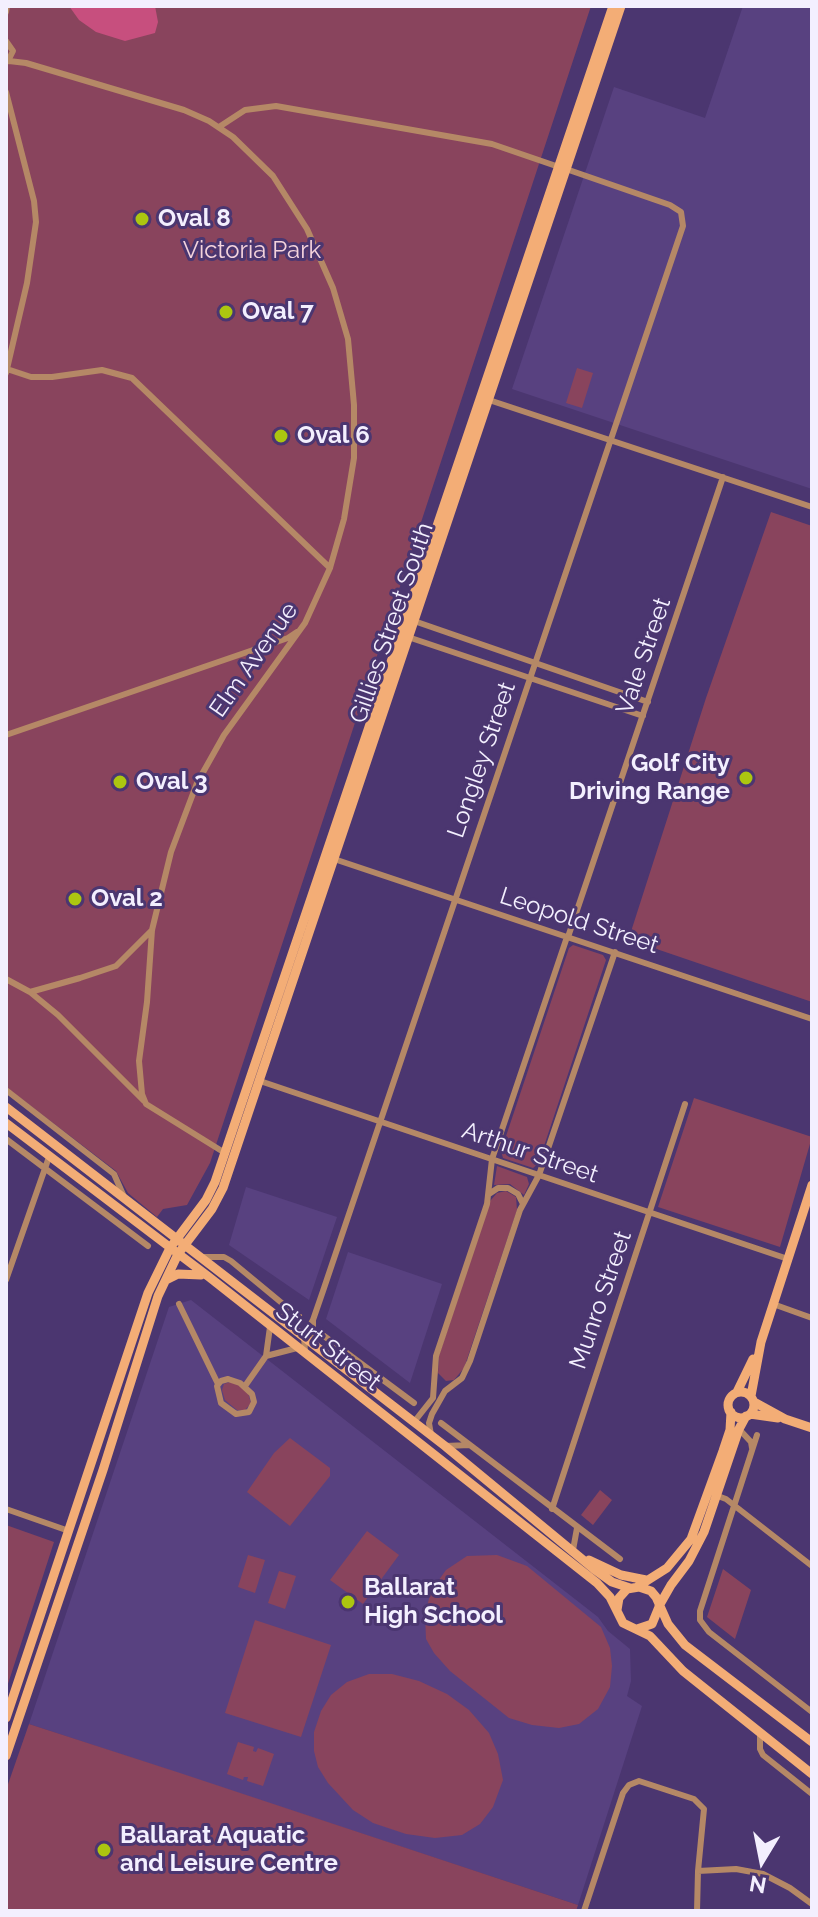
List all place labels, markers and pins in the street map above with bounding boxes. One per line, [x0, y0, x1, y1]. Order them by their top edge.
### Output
place label: Oval 8 [158, 205, 231, 233]
marker: Oval 8 [133, 210, 151, 228]
place label: Oval 7 [242, 298, 314, 326]
marker: Oval 7 [217, 303, 235, 321]
place label: Oval 6 [297, 422, 370, 450]
marker: Oval 6 [272, 427, 290, 445]
place label: Golf City Driving Range [569, 750, 730, 806]
place label: Oval 3 [136, 768, 208, 796]
marker: Golf City Driving Range [737, 769, 755, 787]
marker: Oval 3 [111, 773, 129, 791]
place label: Oval 2 [91, 885, 163, 913]
marker: Oval 2 [66, 890, 84, 908]
place label: Ballarat High School [364, 1574, 503, 1630]
marker: Ballarat High School [339, 1593, 357, 1611]
place label: Ballarat Aquatic and Leisure Centre [120, 1822, 338, 1878]
marker: Ballarat Aquatic and Leisure Centre [95, 1841, 113, 1859]

